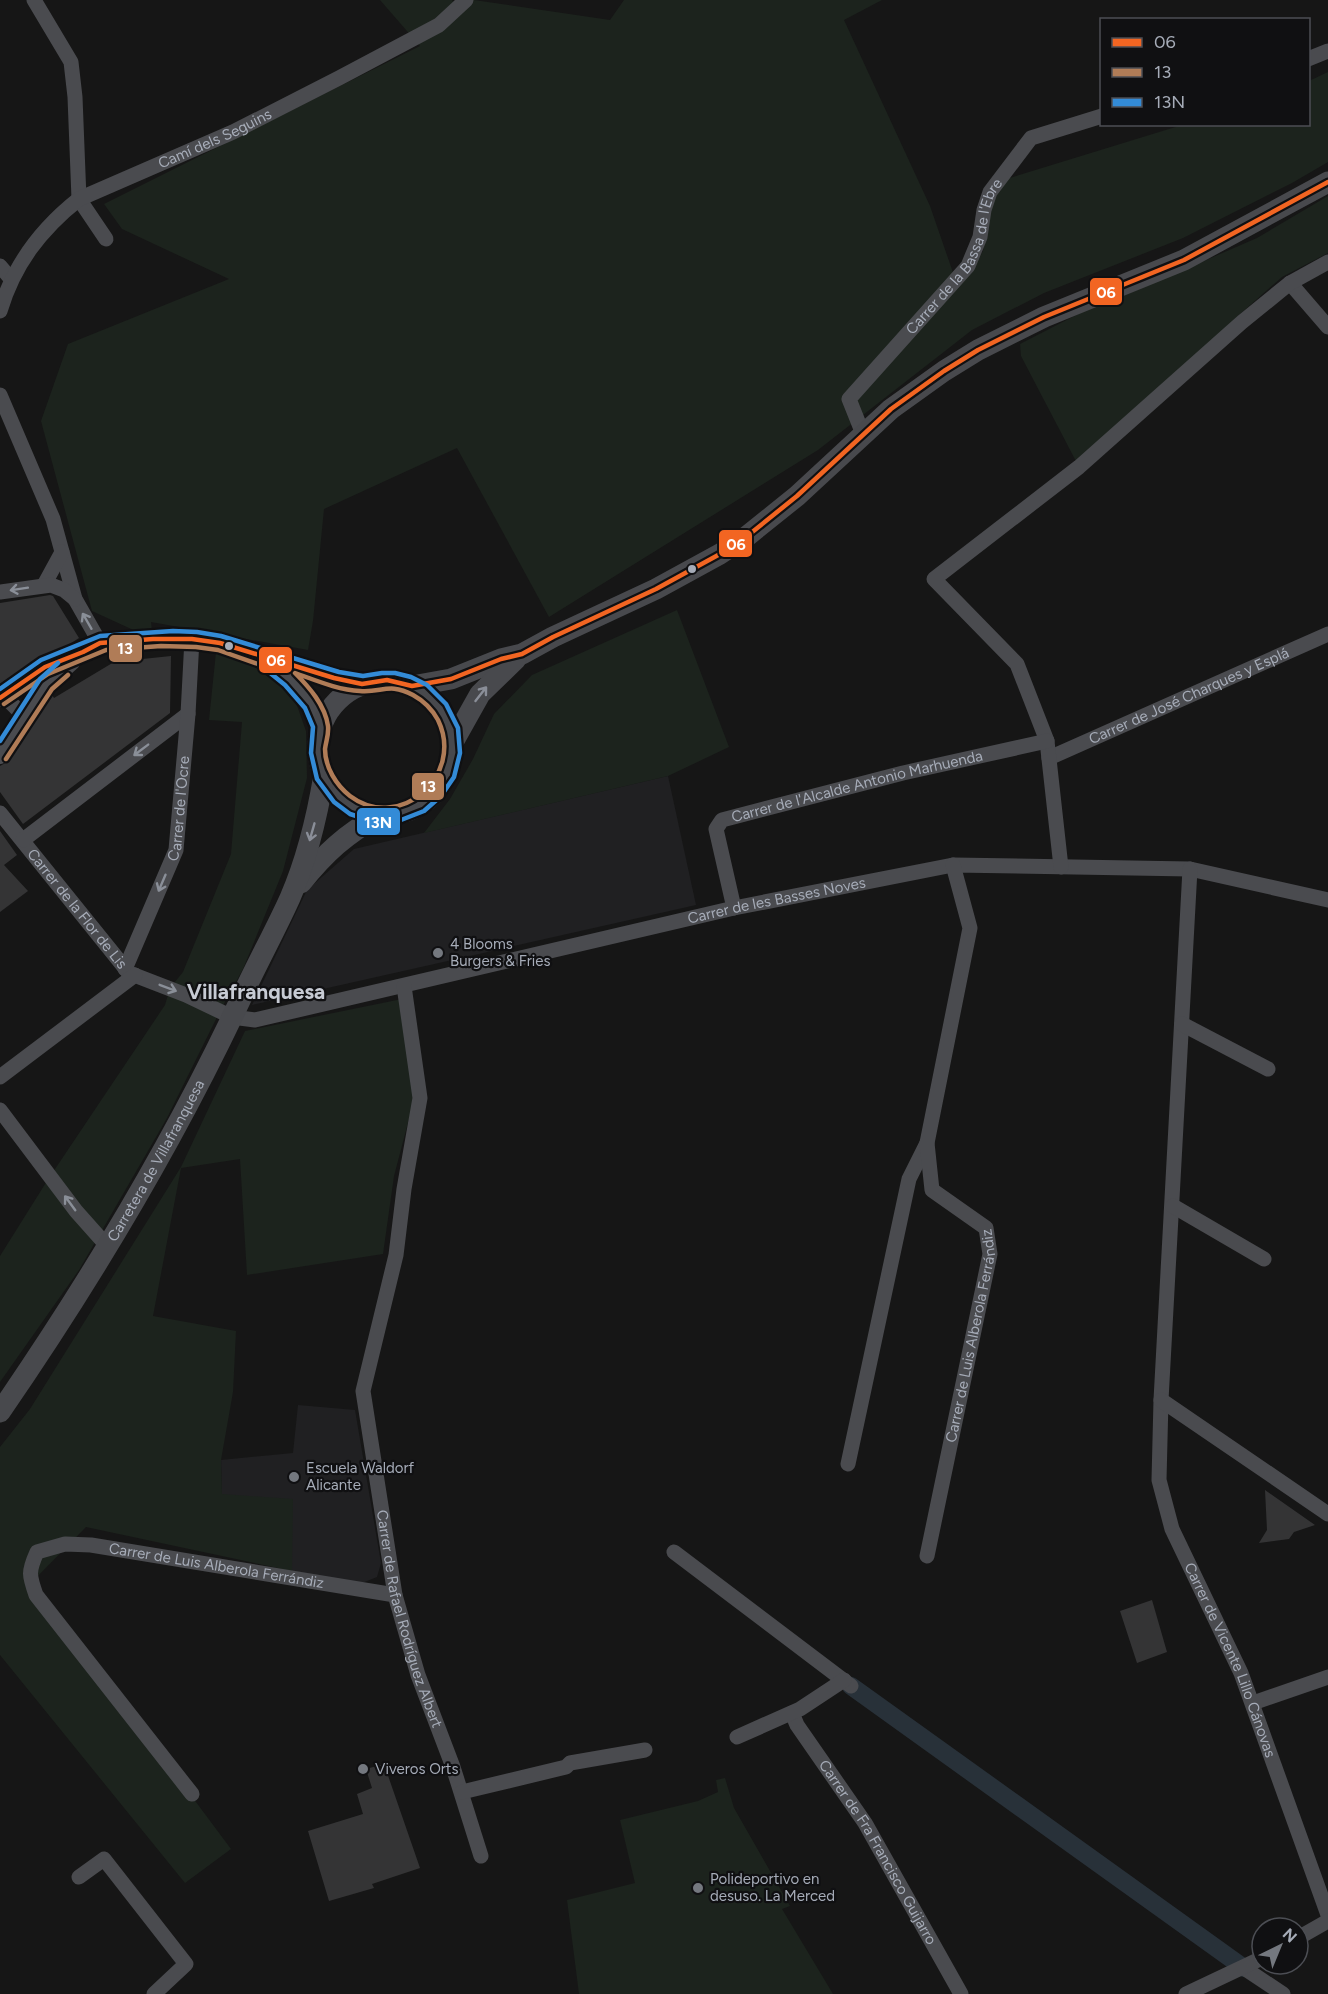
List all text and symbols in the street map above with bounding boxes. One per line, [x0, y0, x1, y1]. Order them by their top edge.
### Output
legend [1100, 18, 1310, 126]
text: 06 [1154, 31, 1176, 53]
text: 13 [1154, 61, 1171, 83]
text: 13N [1154, 91, 1185, 113]
street label: Camí dels Seguins [155, 105, 275, 172]
street label: Carrer de la Bassa de l'Ebre [902, 175, 1006, 338]
line badge: 06 [1089, 277, 1123, 306]
text: 06 [1096, 283, 1116, 302]
line badge: 06 [718, 529, 753, 558]
text: 06 [726, 535, 746, 554]
unlabelled marker [686, 563, 698, 575]
one-way arrow [9, 584, 29, 595]
one-way arrow [81, 613, 93, 630]
line badge: 13 [108, 634, 143, 663]
text: 13 [117, 639, 133, 658]
unlabelled marker [223, 640, 235, 652]
street label: Carrer de José Charques y Esplá [1086, 644, 1292, 748]
line badge: 06 [258, 646, 293, 674]
text: 06 [266, 651, 286, 670]
one-way arrow [474, 686, 487, 702]
one-way arrow [134, 744, 150, 756]
street label: Carrer de l'Alcalde Antonio Marhuenda [729, 747, 984, 826]
street label: Carrer de l'Ocre [163, 755, 193, 864]
line badge: 13 [411, 772, 445, 801]
text: 13 [420, 777, 436, 796]
line badge: 13N [356, 807, 401, 836]
text: 13N [364, 813, 392, 832]
one-way arrow [306, 823, 317, 842]
street label: Carrer de la Flor de Lis [23, 845, 131, 972]
one-way arrow [156, 873, 167, 892]
street label: Carrer de les Basses Noves [686, 873, 867, 928]
place label: 4 Blooms Burgers & Fries [450, 935, 550, 970]
marker: 4 Blooms Burgers & Fries [431, 946, 445, 960]
district label: Villafranquesa [187, 979, 325, 1004]
one-way arrow [158, 983, 177, 994]
street label: Carretera de Villafranquesa [104, 1077, 208, 1245]
one-way arrow [64, 1195, 76, 1211]
street label: Carrer de Luis Alberola Ferrándiz [942, 1228, 999, 1444]
place label: Escuela Waldorf Alicante [306, 1459, 415, 1494]
marker: Escuela Waldorf Alicante [287, 1470, 301, 1484]
street label: Carrer de Rafael Rodríguez Albert [373, 1509, 446, 1731]
street label: Carrer de Luis Alberola Ferrándiz [108, 1539, 325, 1592]
street label: Carrer de Vicente Lillo Cánovas [1180, 1560, 1280, 1760]
street label: Carrer de Fra Francisco Guijarro [815, 1756, 941, 1948]
place label: Viveros Orts [375, 1760, 459, 1778]
marker: Viveros Orts [356, 1762, 370, 1776]
place label: Polideportivo en desuso. La Merced [710, 1870, 835, 1905]
marker: Polideportivo en desuso. La Merced [691, 1881, 705, 1895]
north arrow [1250, 1916, 1310, 1976]
text: N [1279, 1924, 1301, 1947]

